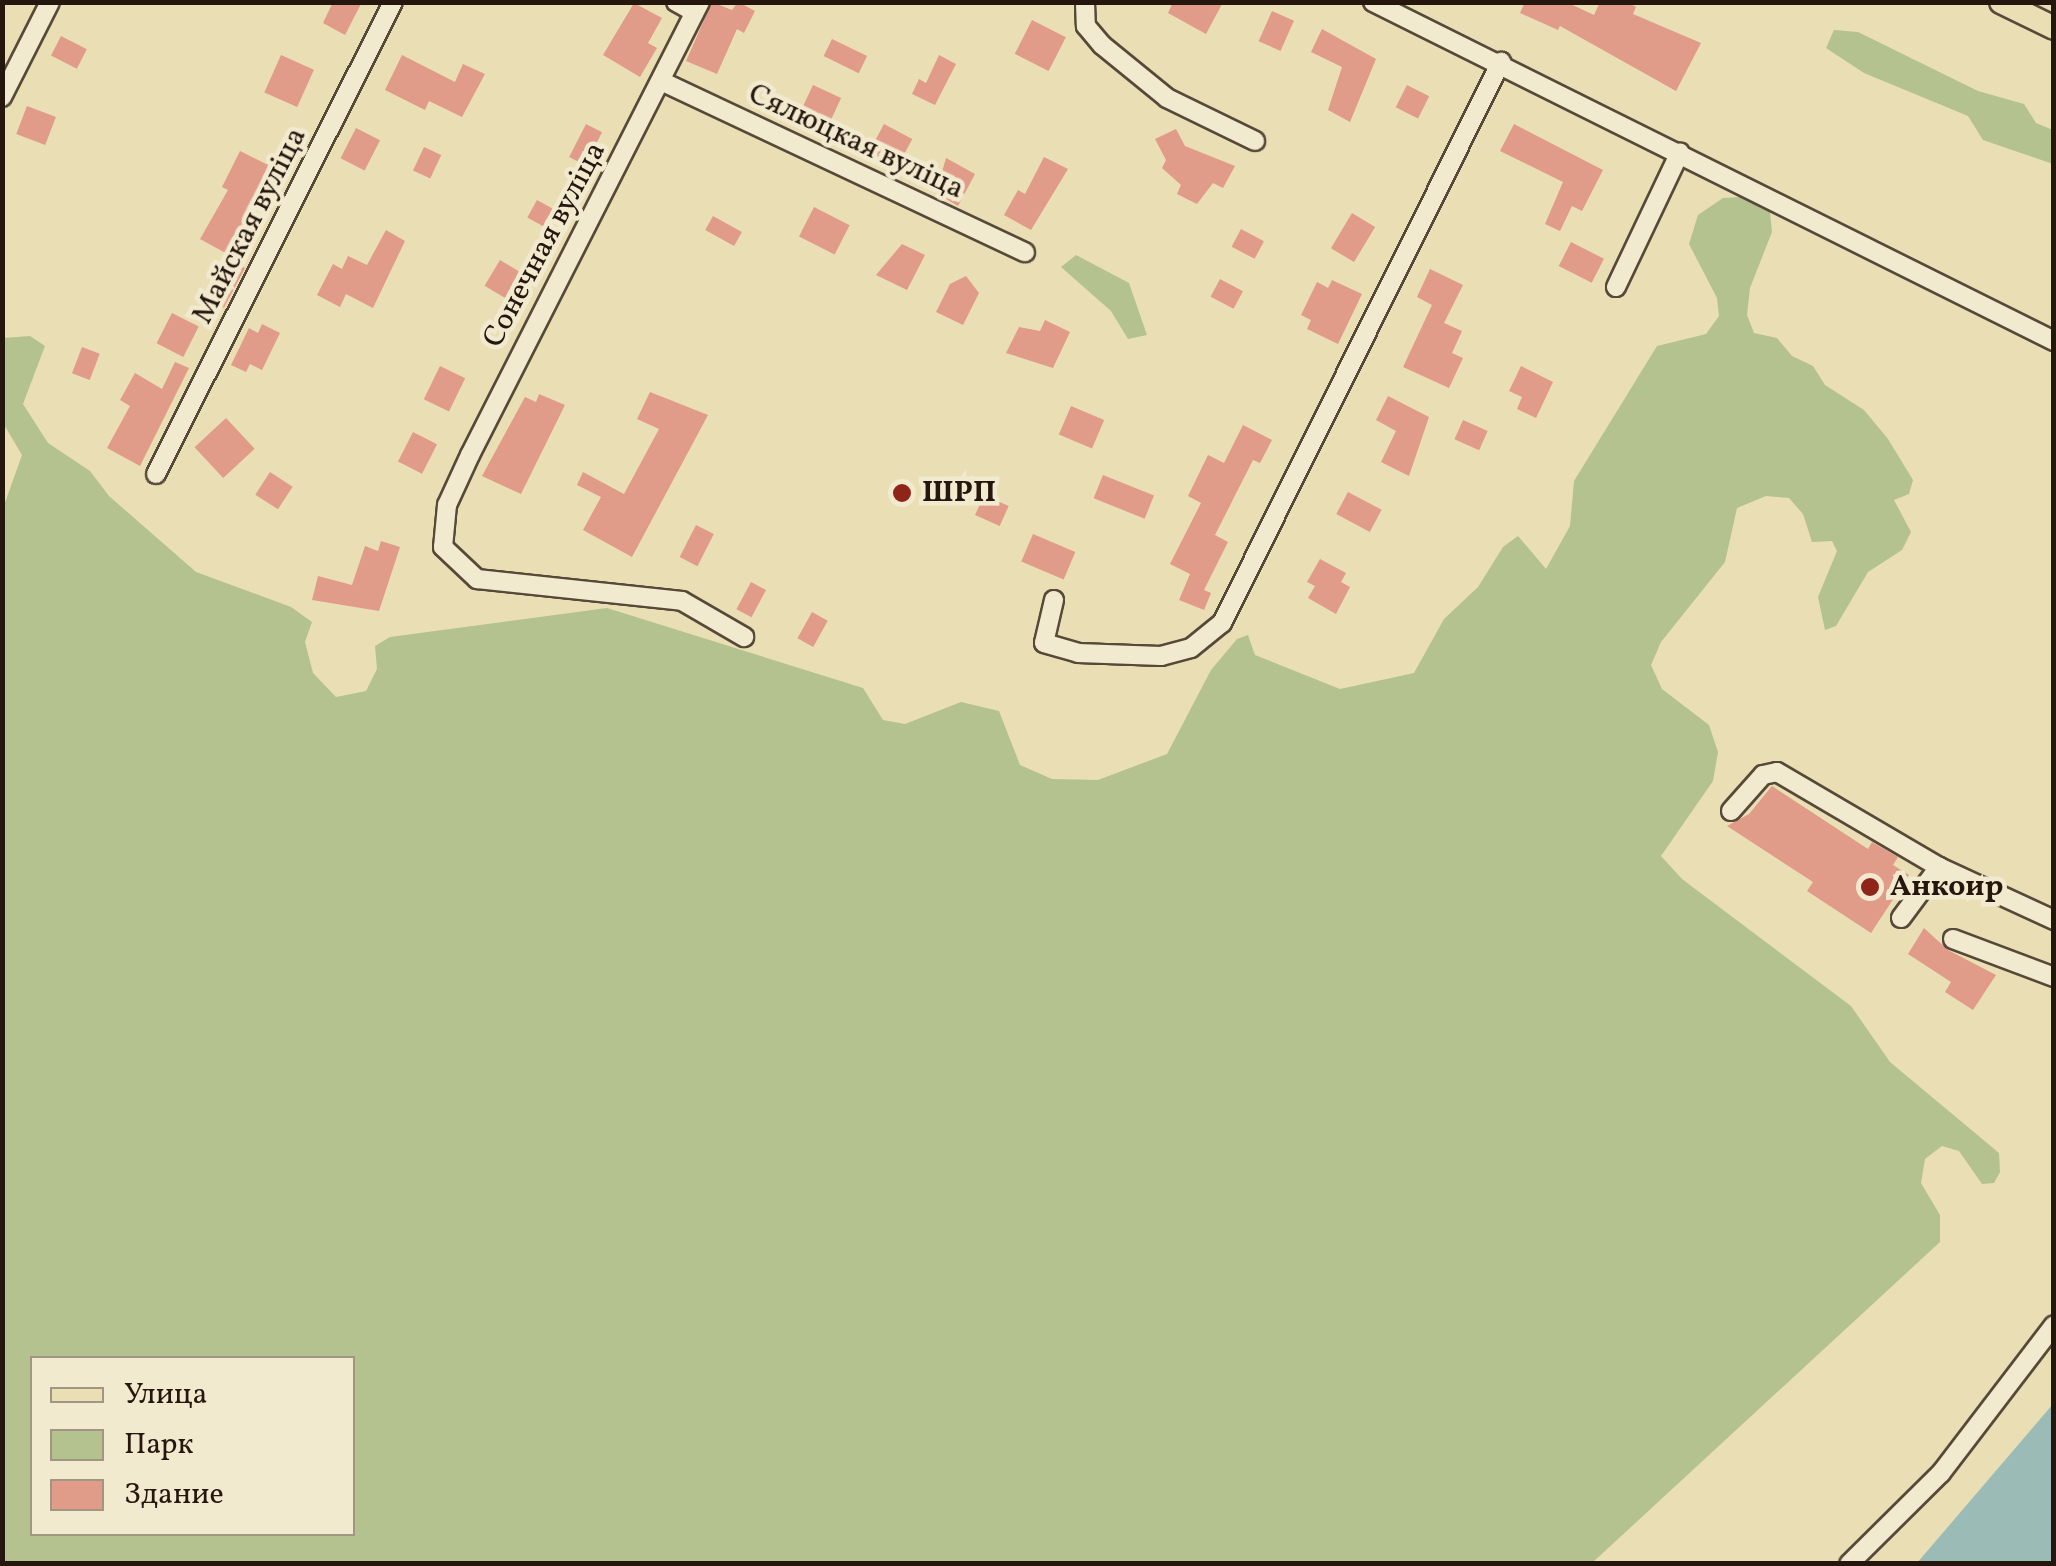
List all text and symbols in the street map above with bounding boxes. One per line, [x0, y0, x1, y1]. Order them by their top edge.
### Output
street label: Сялюцкая вуліца [742, 76, 970, 208]
street label: Майская вуліца [185, 122, 315, 330]
street label: Сонечная вуліца [476, 136, 614, 354]
place label: ШРП [922, 475, 996, 511]
marker: ШРП [891, 482, 913, 504]
place label: Анкоир [1890, 869, 2003, 905]
marker: Анкоир [1859, 876, 1881, 898]
legend [30, 1356, 355, 1536]
text: Улица [124, 1374, 207, 1416]
text: Парк [124, 1424, 193, 1466]
text: Здание [124, 1474, 224, 1516]

